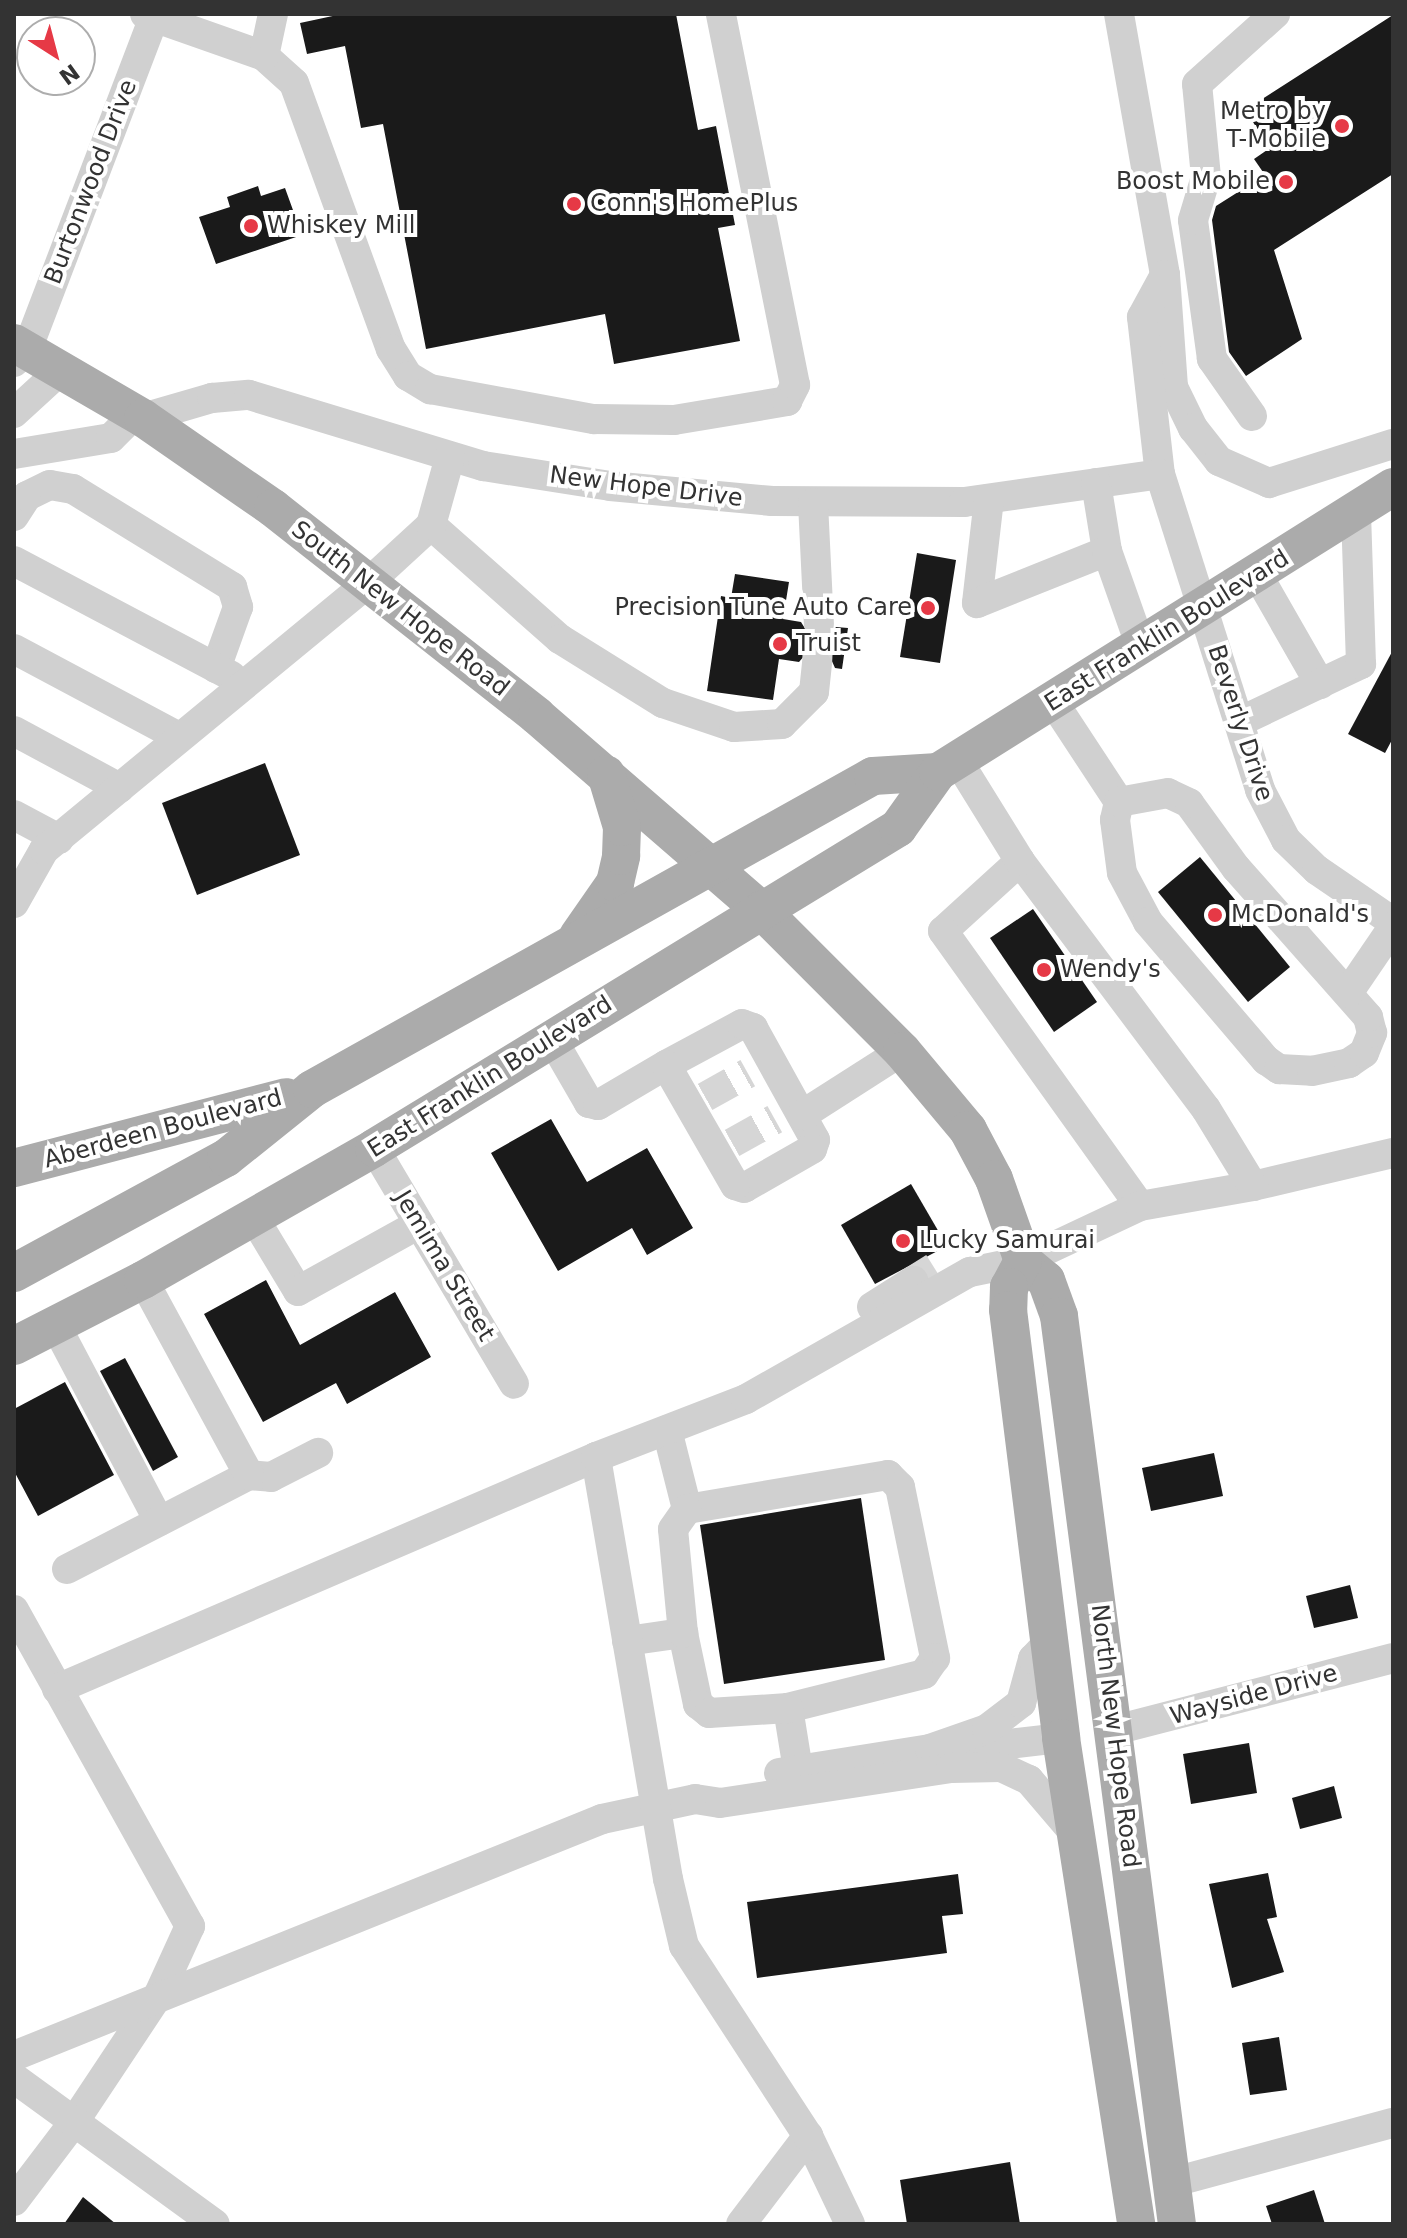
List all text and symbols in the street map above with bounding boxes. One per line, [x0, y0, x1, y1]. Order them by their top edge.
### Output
north arrow [16, 16, 96, 96]
text: N [54, 59, 84, 90]
street label: Burtonwood Drive [39, 76, 143, 288]
place label: Metro by T-Mobile [1220, 98, 1326, 154]
marker: Metro by T-Mobile [1333, 117, 1351, 135]
place label: Boost Mobile [1116, 168, 1270, 196]
marker: Boost Mobile [1277, 173, 1295, 191]
place label: Conn's HomePlus [590, 190, 798, 218]
marker: Conn's HomePlus [565, 195, 583, 213]
place label: Whiskey Mill [267, 212, 415, 240]
marker: Whiskey Mill [242, 217, 260, 235]
street label: New Hope Drive [548, 461, 744, 513]
street label: South New Hope Road [286, 515, 514, 703]
street label: East Franklin Boulevard [1039, 544, 1295, 718]
place label: Precision Tune Auto Care [615, 594, 912, 622]
marker: Precision Tune Auto Care [919, 599, 937, 617]
place label: Truist [796, 630, 861, 658]
marker: Truist [771, 635, 789, 653]
street label: Beverly Drive [1201, 641, 1279, 805]
place label: McDonald's [1231, 901, 1369, 929]
marker: McDonald's [1206, 906, 1224, 924]
place label: Wendy's [1060, 956, 1161, 984]
marker: Wendy's [1035, 961, 1053, 979]
street label: East Franklin Boulevard [362, 990, 618, 1164]
street label: Aberdeen Boulevard [41, 1083, 285, 1175]
street label: Jemima Street [388, 1185, 500, 1347]
place label: Lucky Samurai [919, 1227, 1095, 1255]
marker: Lucky Samurai [894, 1232, 912, 1250]
street label: North New Hope Road [1085, 1603, 1145, 1869]
street label: Wayside Drive [1167, 1659, 1341, 1731]

